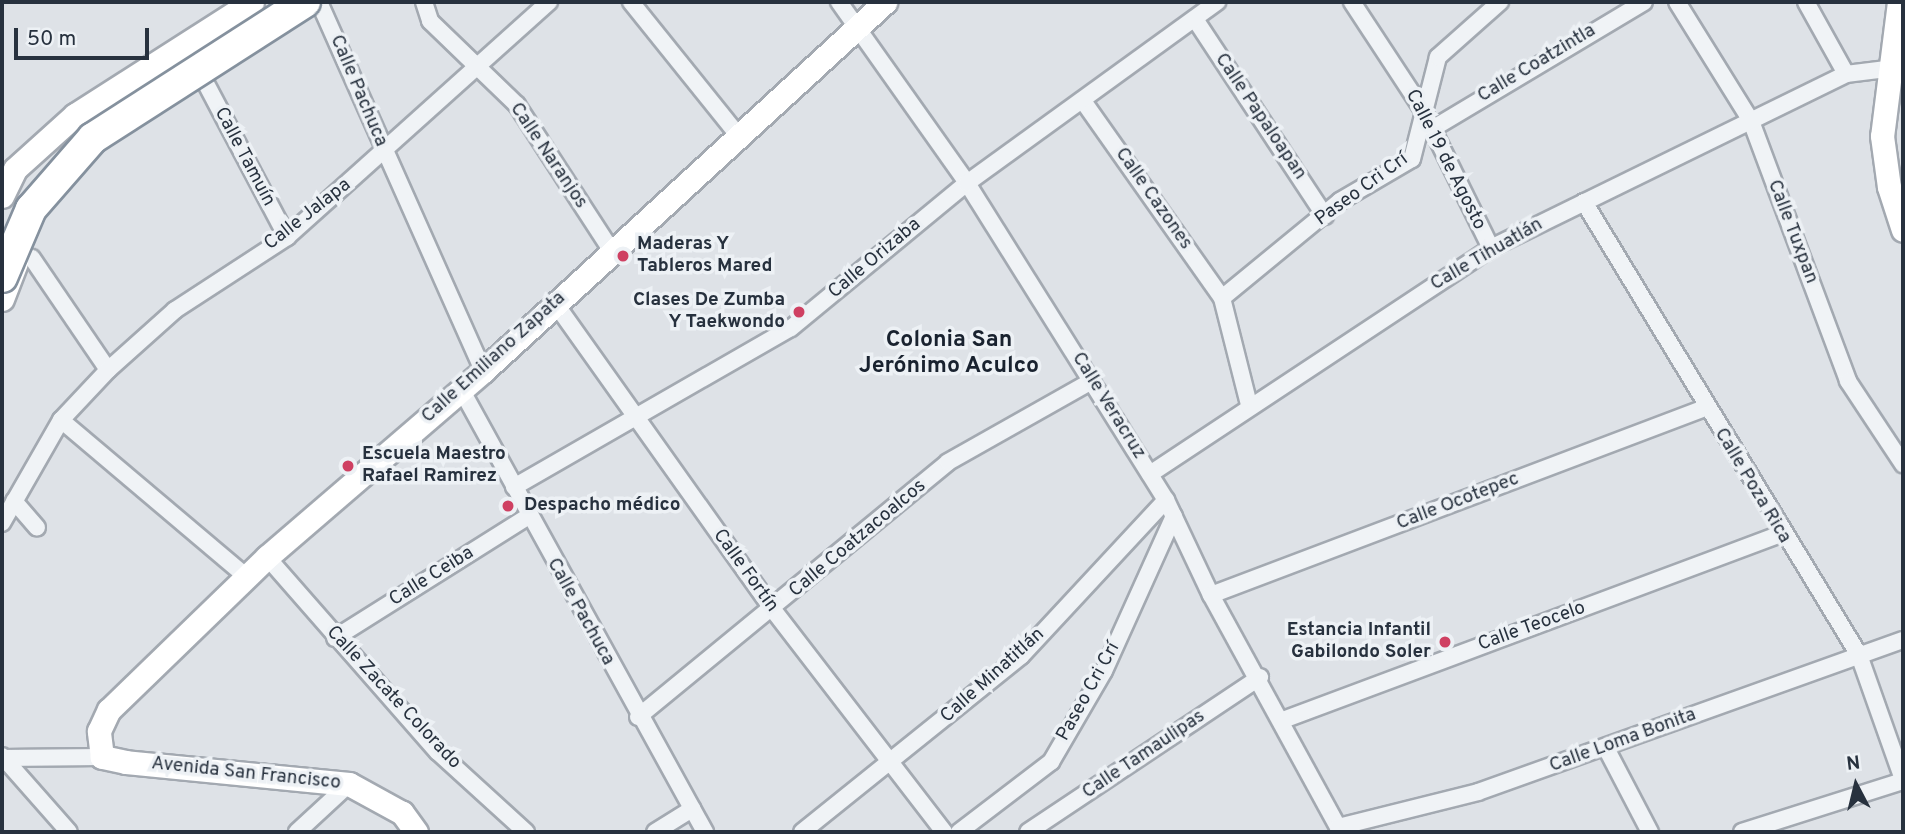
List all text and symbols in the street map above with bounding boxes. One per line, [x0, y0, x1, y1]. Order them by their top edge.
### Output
scale bar [18, 14, 152, 58]
street label: Calle Coatzintla [1474, 20, 1600, 108]
text: 50 m [27, 26, 76, 53]
street label: Calle Pachuca [324, 32, 392, 150]
street label: Calle Papaloapan [1209, 49, 1311, 185]
street label: Calle 19 de Agosto [1400, 86, 1490, 234]
street label: Calle Naranjos [504, 99, 592, 213]
street label: Calle Tamuín [208, 103, 280, 211]
street label: Calle Cazones [1110, 144, 1196, 254]
street label: Paseo Cri Crí [1311, 149, 1413, 231]
street label: Calle Jalapa [260, 174, 356, 256]
street label: Calle Tuxpan [1762, 177, 1822, 287]
street label: Calle Tihuatlán [1427, 213, 1547, 297]
street label: Calle Orizaba [824, 214, 926, 304]
place label: Maderas Y Tableros Mared [637, 234, 772, 278]
marker: Maderas Y Tableros Mared [615, 248, 631, 264]
street label: Calle Emiliano Zapata [417, 287, 571, 429]
place label: Clases De Zumba Y Taekwondo [633, 290, 785, 334]
marker: Clases De Zumba Y Taekwondo [791, 304, 807, 320]
district label: Colonia San Jerónimo Aculco [858, 327, 1040, 381]
street label: Calle Veracruz [1066, 348, 1150, 464]
street label: Calle Poza Rica [1709, 424, 1795, 548]
place label: Escuela Maestro Rafael Ramirez [362, 444, 506, 488]
marker: Escuela Maestro Rafael Ramirez [340, 458, 356, 474]
street label: Calle Ocotepec [1394, 468, 1522, 536]
street label: Calle Coatzacoalcos [785, 475, 931, 603]
place label: Despacho médico [524, 495, 681, 517]
marker: Despacho médico [498, 496, 518, 516]
street label: Calle Fortín [707, 525, 783, 617]
street label: Calle Ceiba [386, 542, 478, 612]
street label: Calle Pachuca [541, 554, 619, 670]
street label: Calle Teocelo [1475, 597, 1589, 657]
place label: Estancia Infantil Gabilondo Soler [1287, 620, 1431, 664]
street label: Calle Zacate Colorado [321, 622, 465, 774]
street label: Calle Minatitlán [936, 623, 1050, 729]
marker: Estancia Infantil Gabilondo Soler [1437, 634, 1453, 650]
street label: Paseo Cri Crí [1053, 639, 1125, 745]
street label: Calle Loma Bonita [1547, 704, 1699, 778]
street label: Calle Tamaulipas [1078, 705, 1210, 805]
north arrow [1821, 750, 1891, 820]
text: N [1845, 751, 1862, 777]
street label: Avenida San Francisco [150, 753, 342, 795]

